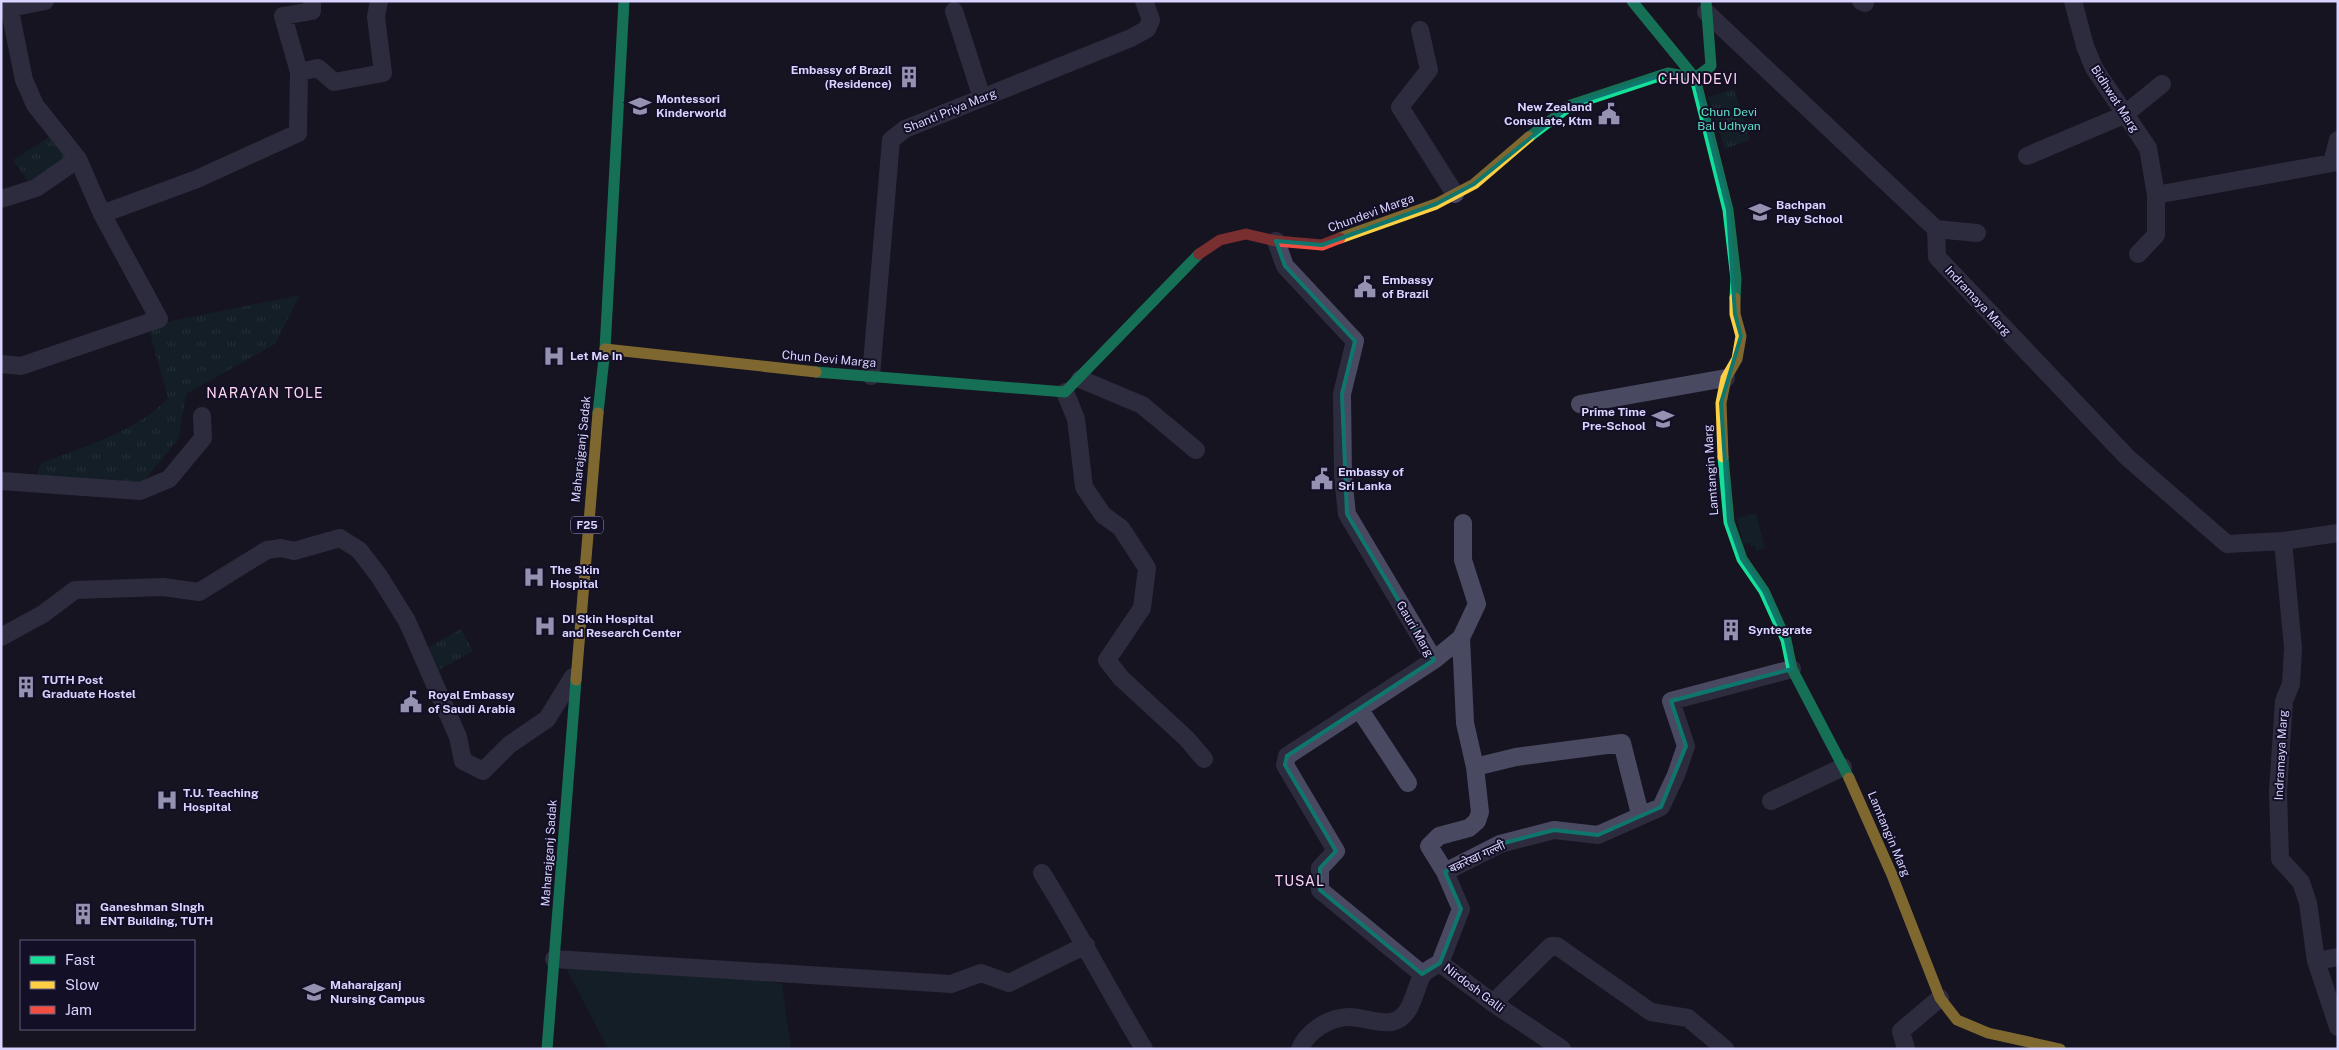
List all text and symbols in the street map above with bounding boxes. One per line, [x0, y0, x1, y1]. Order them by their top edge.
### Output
place label: Embassy of Brazil (Residence) [791, 63, 892, 91]
street label: Bidhwat Marg [2088, 63, 2142, 135]
building icon: Embassy of Brazil (Residence) [896, 64, 922, 90]
district label: CHUNDEVI [1658, 71, 1738, 87]
street label: Shanti Priya Marg [901, 86, 999, 136]
place label: Montessori Kinderworld [656, 92, 726, 120]
school or university icon: Montessori Kinderworld [627, 93, 653, 119]
place label: New Zealand Consulate, Ktm [1504, 100, 1592, 128]
public building icon: New Zealand Consulate, Ktm [1596, 101, 1622, 127]
park label: Chun Devi Bal Udhyan [1697, 105, 1761, 133]
street label: Chundevi Marga [1326, 191, 1416, 235]
place label: Bachpan Play School [1776, 198, 1843, 226]
school or university icon: Bachpan Play School [1747, 199, 1773, 225]
street label: Indramaya Marg [1942, 263, 2014, 339]
place label: Embassy of Brazil [1382, 273, 1434, 301]
public building icon: Embassy of Brazil [1352, 274, 1378, 300]
hospital icon: Let Me In [541, 343, 567, 369]
street label: Chun Devi Marga [781, 348, 877, 370]
place label: Let Me In [570, 349, 622, 363]
district label: NARAYAN TOLE [206, 385, 324, 401]
street label: Maharajganj Sadak [568, 395, 594, 503]
place label: Prime Time Pre-School [1581, 405, 1646, 433]
school or university icon: Prime Time Pre-School [1650, 406, 1676, 432]
street label: Lamtangin Marg [1701, 424, 1721, 516]
place label: Embassy of Sri Lanka [1338, 465, 1404, 493]
public building icon: Embassy of Sri Lanka [1309, 466, 1335, 492]
road number: F25 [571, 516, 603, 534]
place label: The Skin Hospital [550, 563, 600, 591]
hospital icon: The Skin Hospital [521, 564, 547, 590]
street label: Gauri Marg [1393, 599, 1437, 659]
place label: DI Skin Hospital and Research Center [562, 612, 681, 640]
hospital icon: DI Skin Hospital and Research Center [532, 613, 558, 639]
building icon: Syntegrate [1718, 617, 1744, 643]
place label: Syntegrate [1748, 623, 1812, 637]
place label: TUTH Post Graduate Hostel [42, 673, 136, 701]
building icon: TUTH Post Graduate Hostel [13, 674, 39, 700]
place label: Royal Embassy of Saudi Arabia [428, 688, 515, 716]
public building icon: Royal Embassy of Saudi Arabia [398, 689, 424, 715]
street label: Indramaya Marg [2272, 709, 2290, 801]
place label: T.U. Teaching Hospital [183, 786, 259, 814]
hospital icon: T.U. Teaching Hospital [154, 787, 180, 813]
street label: Lamtangin Marg [1865, 789, 1913, 879]
street label: Maharajganj Sadak [538, 799, 560, 907]
street label: बक्ररेखा गल्ली [1446, 837, 1508, 876]
district label: TUSAL [1275, 873, 1325, 889]
place label: Ganeshman SIngh ENT Building, TUTH [100, 900, 213, 928]
building icon: Ganeshman SIngh ENT Building, TUTH [70, 901, 96, 927]
legend [20, 940, 195, 1030]
text: Fast [65, 951, 95, 968]
street label: Nirdosh Galli [1441, 961, 1507, 1015]
text: Slow [65, 976, 100, 993]
place label: Maharajganj Nursing Campus [330, 978, 425, 1006]
school or university icon: Maharajganj Nursing Campus [301, 979, 327, 1005]
text: Jam [65, 1001, 92, 1018]

